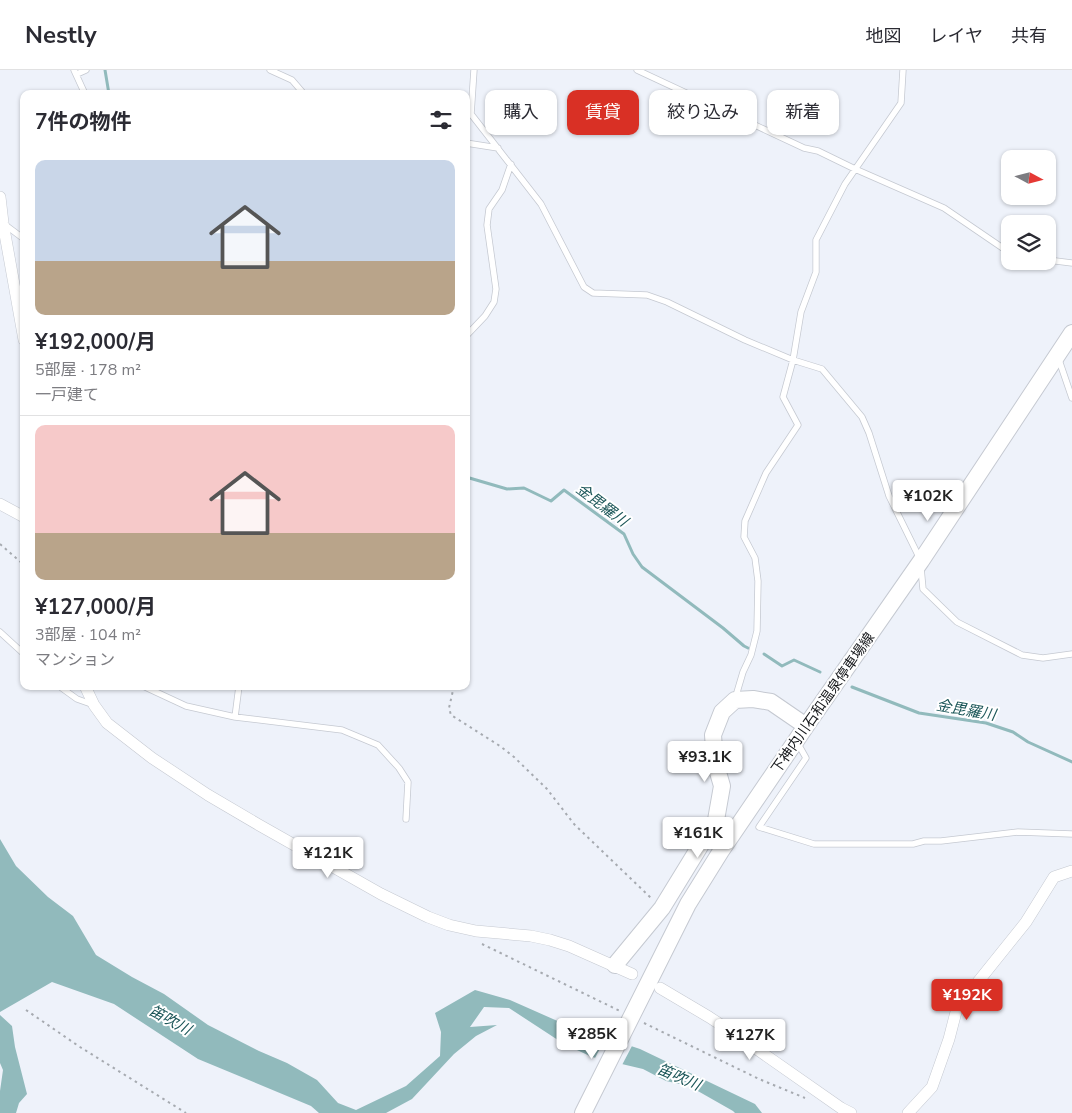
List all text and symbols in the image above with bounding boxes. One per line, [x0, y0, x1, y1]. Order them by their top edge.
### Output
text: Nestly [25, 19, 97, 51]
text: 地図 [866, 24, 902, 48]
text: レイヤ [930, 24, 983, 48]
text: 共有 [1011, 24, 1047, 48]
chip: 購入 [485, 90, 557, 135]
chip: 賃貸 [567, 90, 639, 135]
chip: 絞り込み [649, 90, 757, 135]
chip: 新着 [767, 90, 839, 135]
icon: filters [427, 106, 455, 134]
text: 7件の物件 [35, 108, 132, 136]
north arrow [1001, 150, 1056, 205]
map controls [1001, 150, 1056, 270]
icon: home [200, 192, 290, 282]
button: layers [1001, 215, 1056, 270]
text: ¥192,000/月 [35, 328, 156, 356]
text: 5部屋 · 178 m² [35, 359, 141, 381]
text: 一戸建て [35, 384, 99, 406]
icon: home [200, 458, 290, 548]
water label: 金毘羅川 [572, 479, 634, 532]
pin: ¥102K [893, 480, 963, 522]
text: ¥102K [903, 485, 953, 507]
text: ¥127,000/月 [35, 593, 156, 621]
text: 3部屋 · 104 m² [35, 624, 141, 646]
street label: 下神内川石和温泉停車場線 [767, 629, 879, 777]
text: マンション [35, 649, 115, 671]
water label: 金毘羅川 [935, 695, 999, 725]
pin: ¥93.1K [664, 740, 746, 783]
text: ¥93.1K [679, 746, 732, 768]
pin: ¥161K [663, 816, 733, 859]
text: ¥161K [673, 822, 723, 844]
pin: ¥121K [293, 836, 363, 879]
text: ¥121K [303, 842, 353, 864]
pin: ¥192K [932, 978, 1002, 1021]
text: ¥192K [942, 984, 992, 1006]
water label: 笛吹川 [145, 1000, 196, 1041]
pin: ¥285K [557, 1018, 627, 1060]
pin: ¥127K [715, 1018, 785, 1061]
text: ¥285K [567, 1023, 617, 1045]
text: ¥127K [725, 1024, 775, 1046]
water label: 笛吹川 [654, 1059, 705, 1096]

